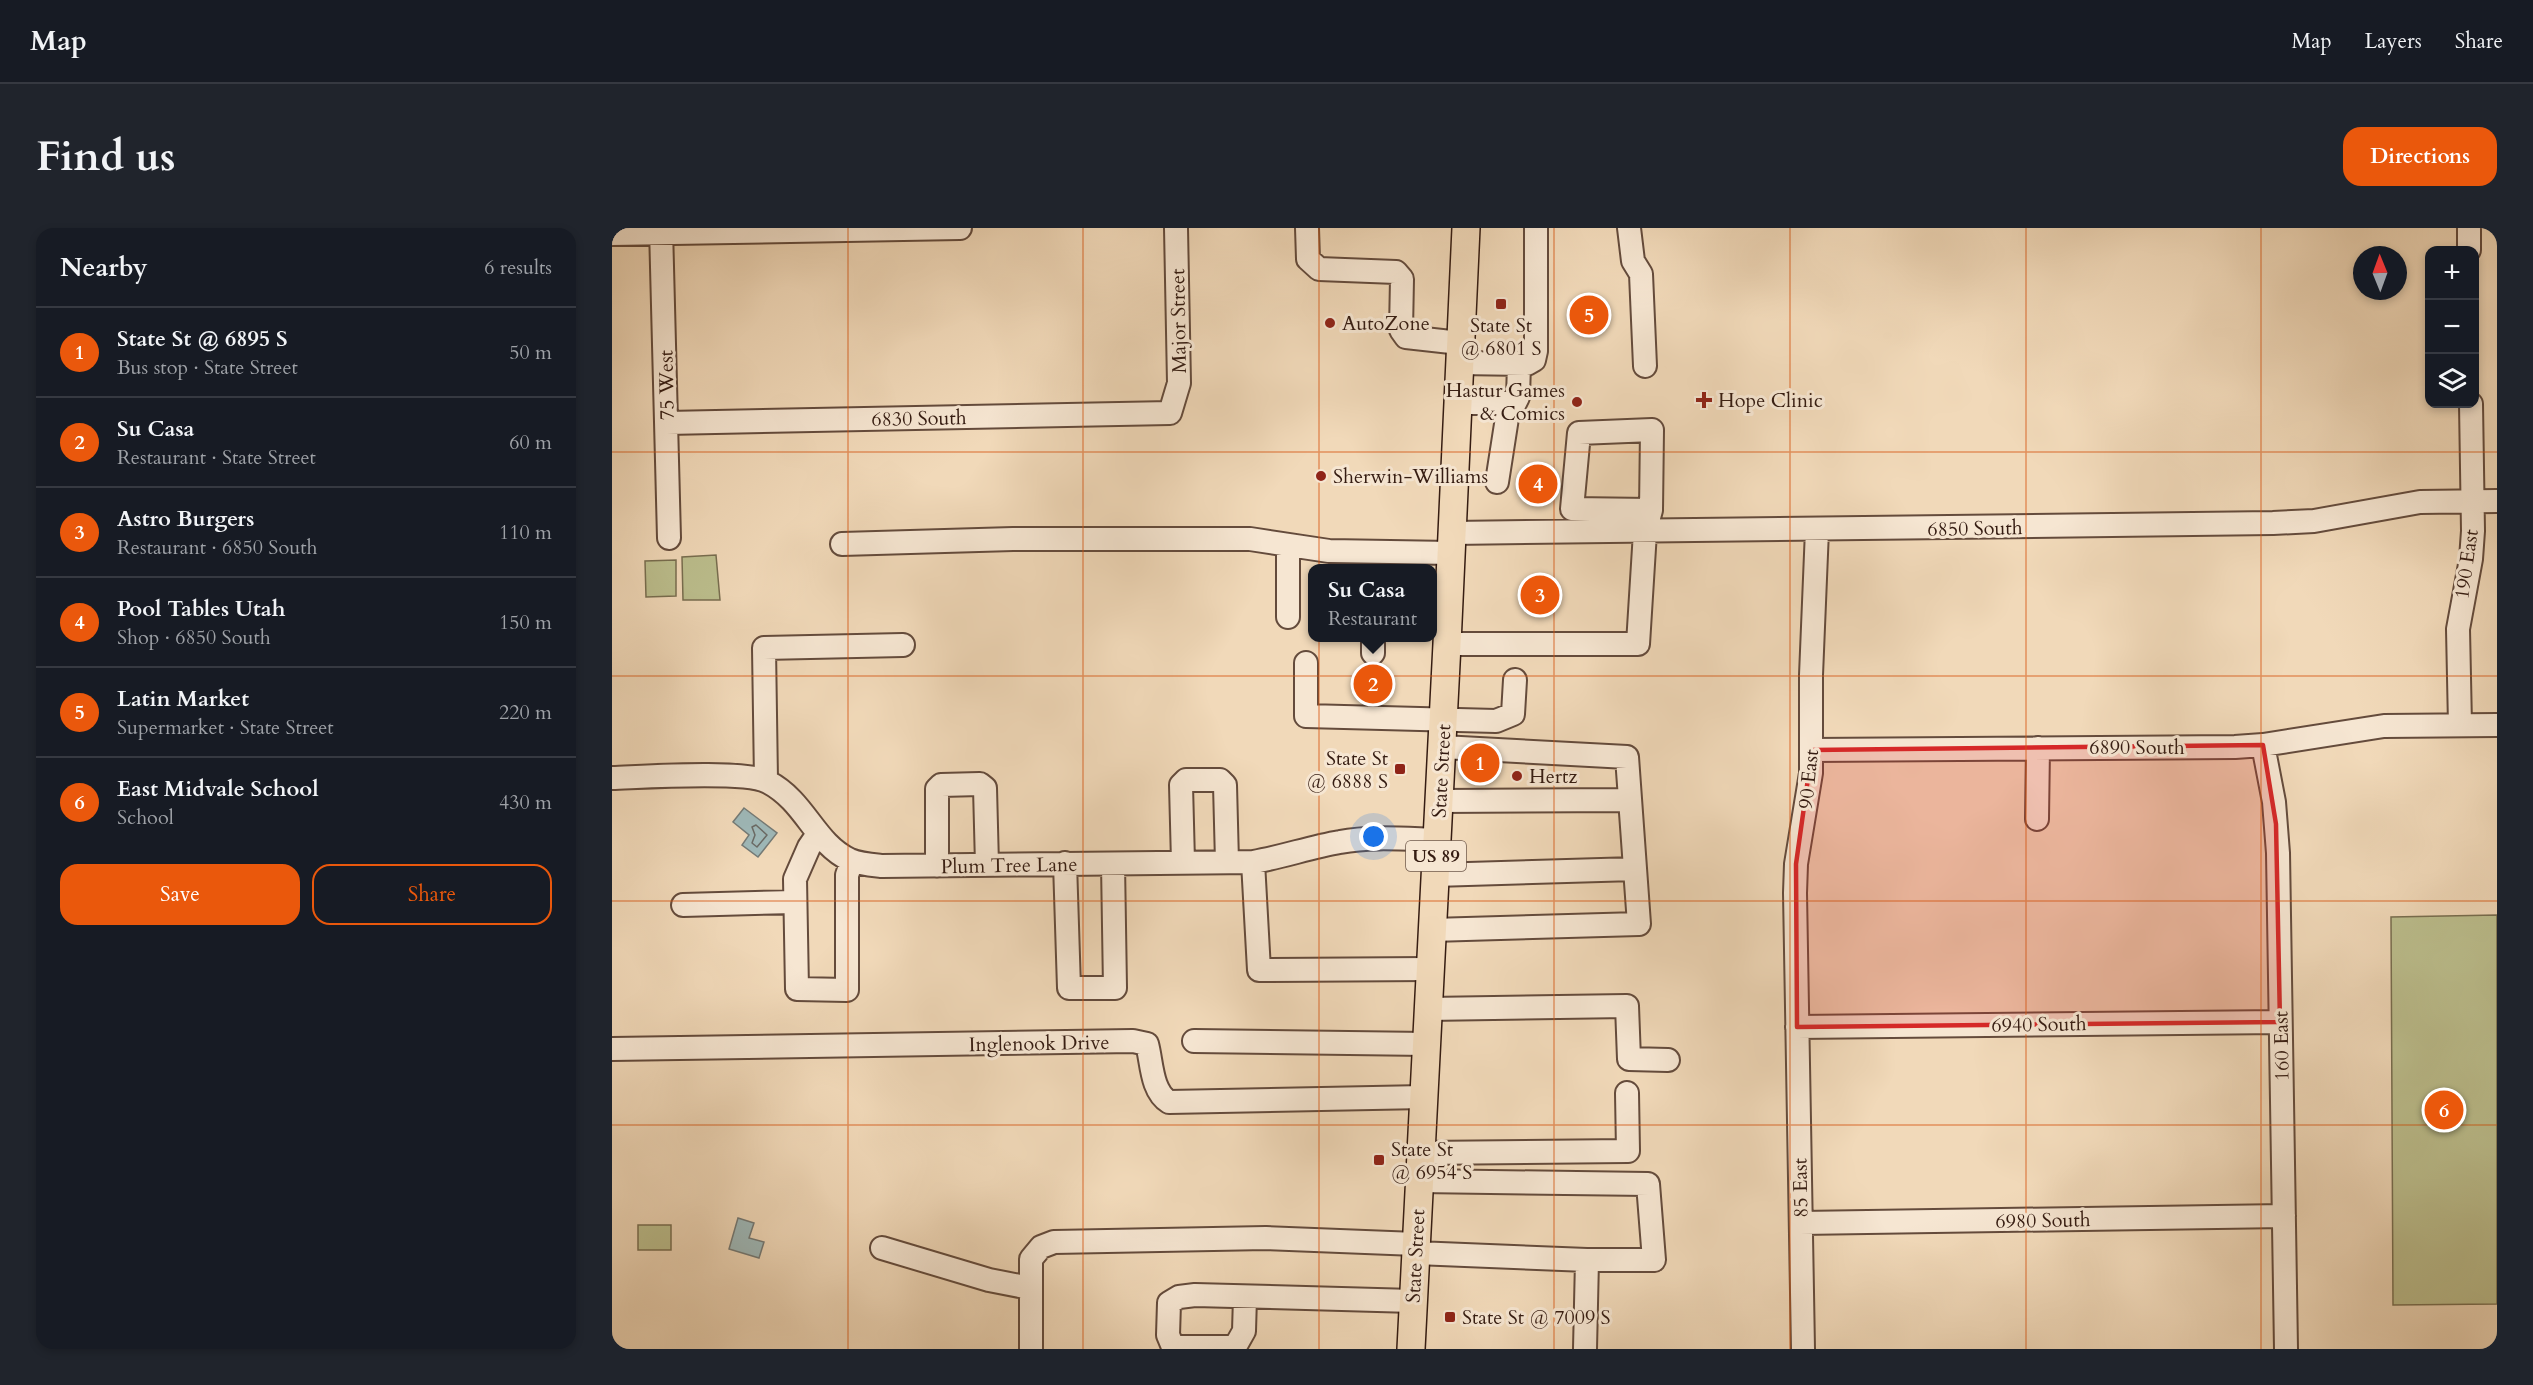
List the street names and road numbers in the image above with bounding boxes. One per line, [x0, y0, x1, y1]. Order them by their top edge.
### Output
street label: Major Street [1164, 268, 1193, 374]
street label: 75 West [652, 349, 681, 420]
street label: 6830 South [871, 404, 967, 433]
street label: 6850 South [1927, 514, 2023, 543]
street label: 190 East [2448, 527, 2485, 601]
street label: State Street [1426, 723, 1457, 819]
street label: 6890 South [2089, 734, 2185, 761]
street label: 90 East [1792, 747, 1825, 810]
road number: US 89 [1406, 841, 1466, 871]
street label: Plum Tree Lane [940, 851, 1078, 880]
street label: 6940 South [1991, 1010, 2087, 1039]
street label: 160 East [2267, 1010, 2296, 1081]
street label: Inglenook Drive [968, 1029, 1110, 1058]
street label: 85 East [1786, 1157, 1815, 1218]
street label: 6980 South [1995, 1206, 2091, 1235]
street label: State Street [1400, 1208, 1431, 1304]

